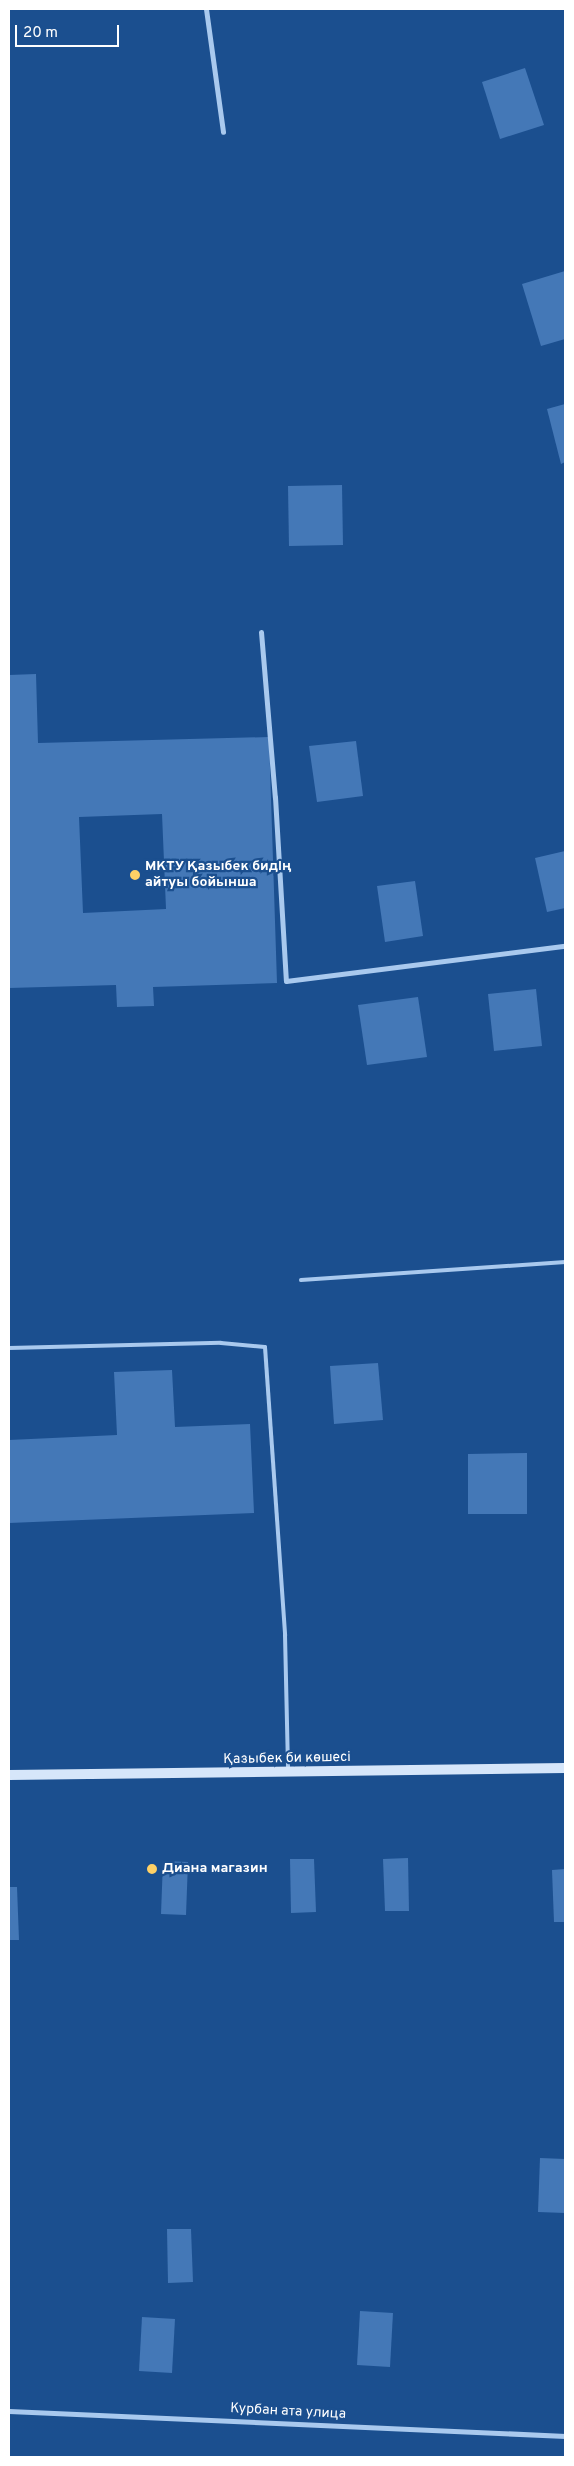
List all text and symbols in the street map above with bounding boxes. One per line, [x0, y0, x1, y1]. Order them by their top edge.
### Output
scale bar [18, 15, 121, 47]
text: 20 m [23, 24, 58, 43]
place label: МКТУ Қазыбек бидің айтуы бойынша [145, 859, 292, 892]
marker: МКТУ Қазыбек бидің айтуы бойынша [129, 869, 141, 881]
street label: Қазыбек би көшесі [223, 1749, 351, 1769]
place label: Диана магазин [162, 1861, 268, 1877]
marker: Диана магазин [146, 1863, 158, 1875]
street label: Курбан ата улица [230, 2401, 346, 2423]

